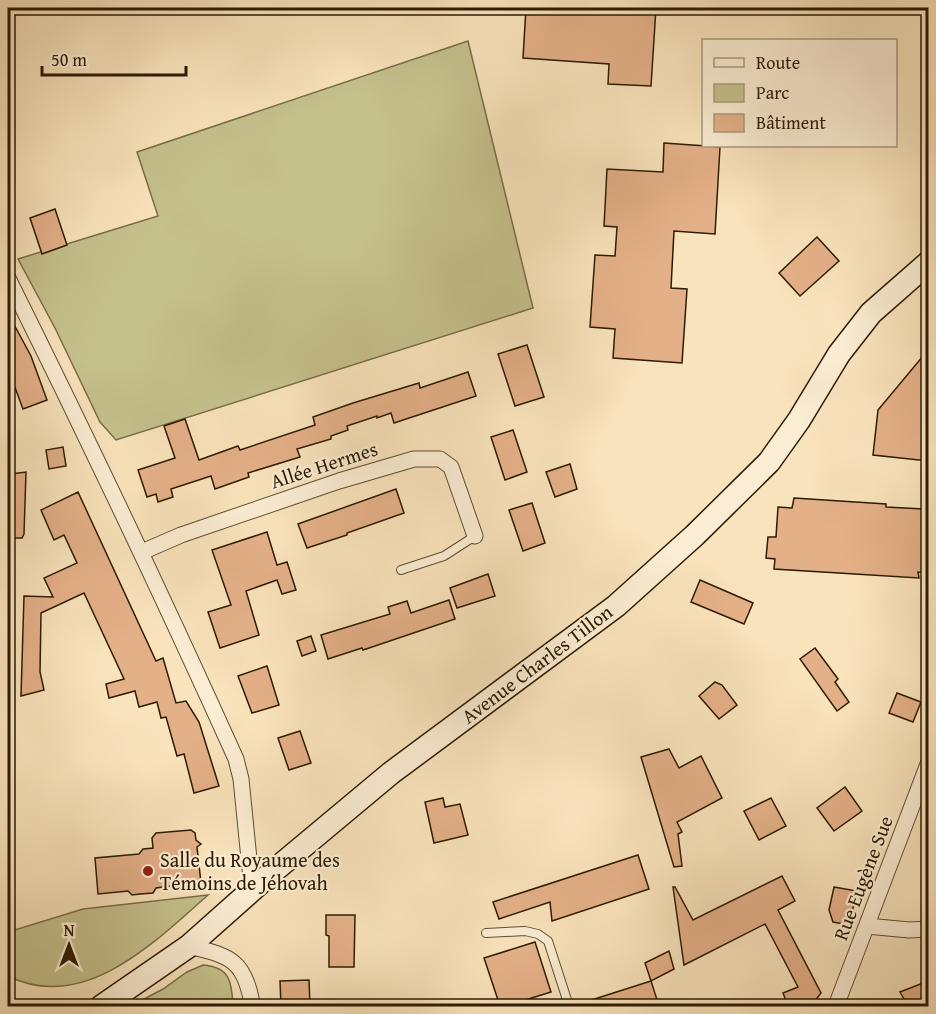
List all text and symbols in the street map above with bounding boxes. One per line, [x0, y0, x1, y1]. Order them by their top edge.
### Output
scale bar [42, 39, 186, 77]
legend [702, 39, 897, 147]
text: 50 m [51, 46, 87, 73]
text: Route [756, 49, 800, 76]
text: Parc [756, 79, 789, 106]
text: Bâtiment [756, 109, 826, 136]
street label: Allée Hermes [267, 434, 381, 495]
street label: Avenue Charles Tillon [455, 597, 618, 730]
street label: Rue Eugène Sue [825, 811, 900, 944]
place label: Salle du Royaume des Témoins de Jéhovah [160, 845, 340, 897]
marker: Salle du Royaume des Témoins de Jéhovah [141, 864, 155, 878]
north arrow [39, 915, 99, 975]
text: N [64, 918, 75, 942]

